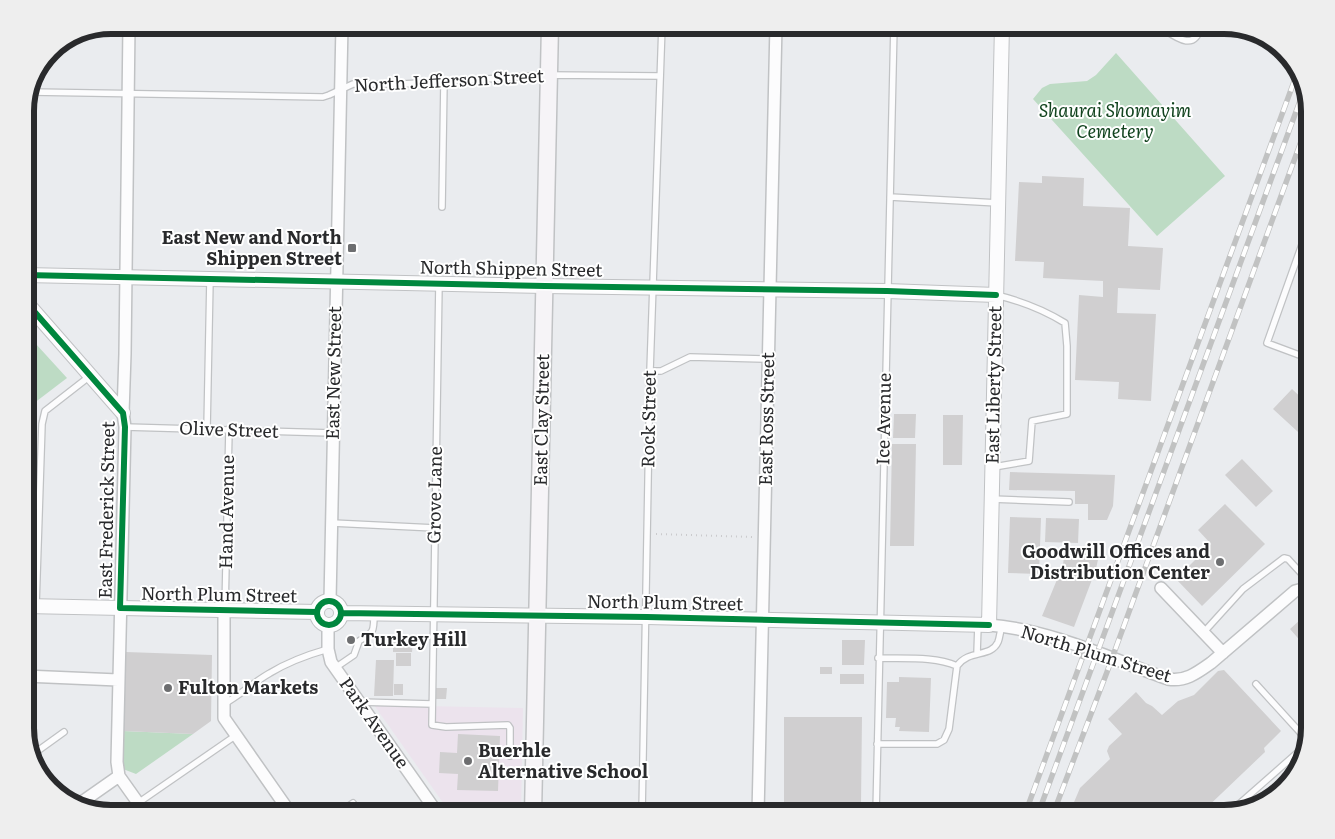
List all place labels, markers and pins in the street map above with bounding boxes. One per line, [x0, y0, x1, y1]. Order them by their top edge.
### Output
place label: East New and North Shippen Street [162, 223, 342, 271]
marker: East New and North Shippen Street [346, 242, 358, 254]
place label: Goodwill Offices and Distribution Center [1022, 537, 1210, 585]
marker: Goodwill Offices and Distribution Center [1214, 556, 1226, 568]
place label: Turkey Hill [361, 625, 467, 652]
marker: Turkey Hill [345, 634, 357, 646]
place label: Fulton Markets [178, 673, 318, 700]
marker: Fulton Markets [162, 682, 174, 694]
place label: Buerhle Alternative School [478, 736, 649, 784]
marker: Buerhle Alternative School [462, 755, 474, 767]

